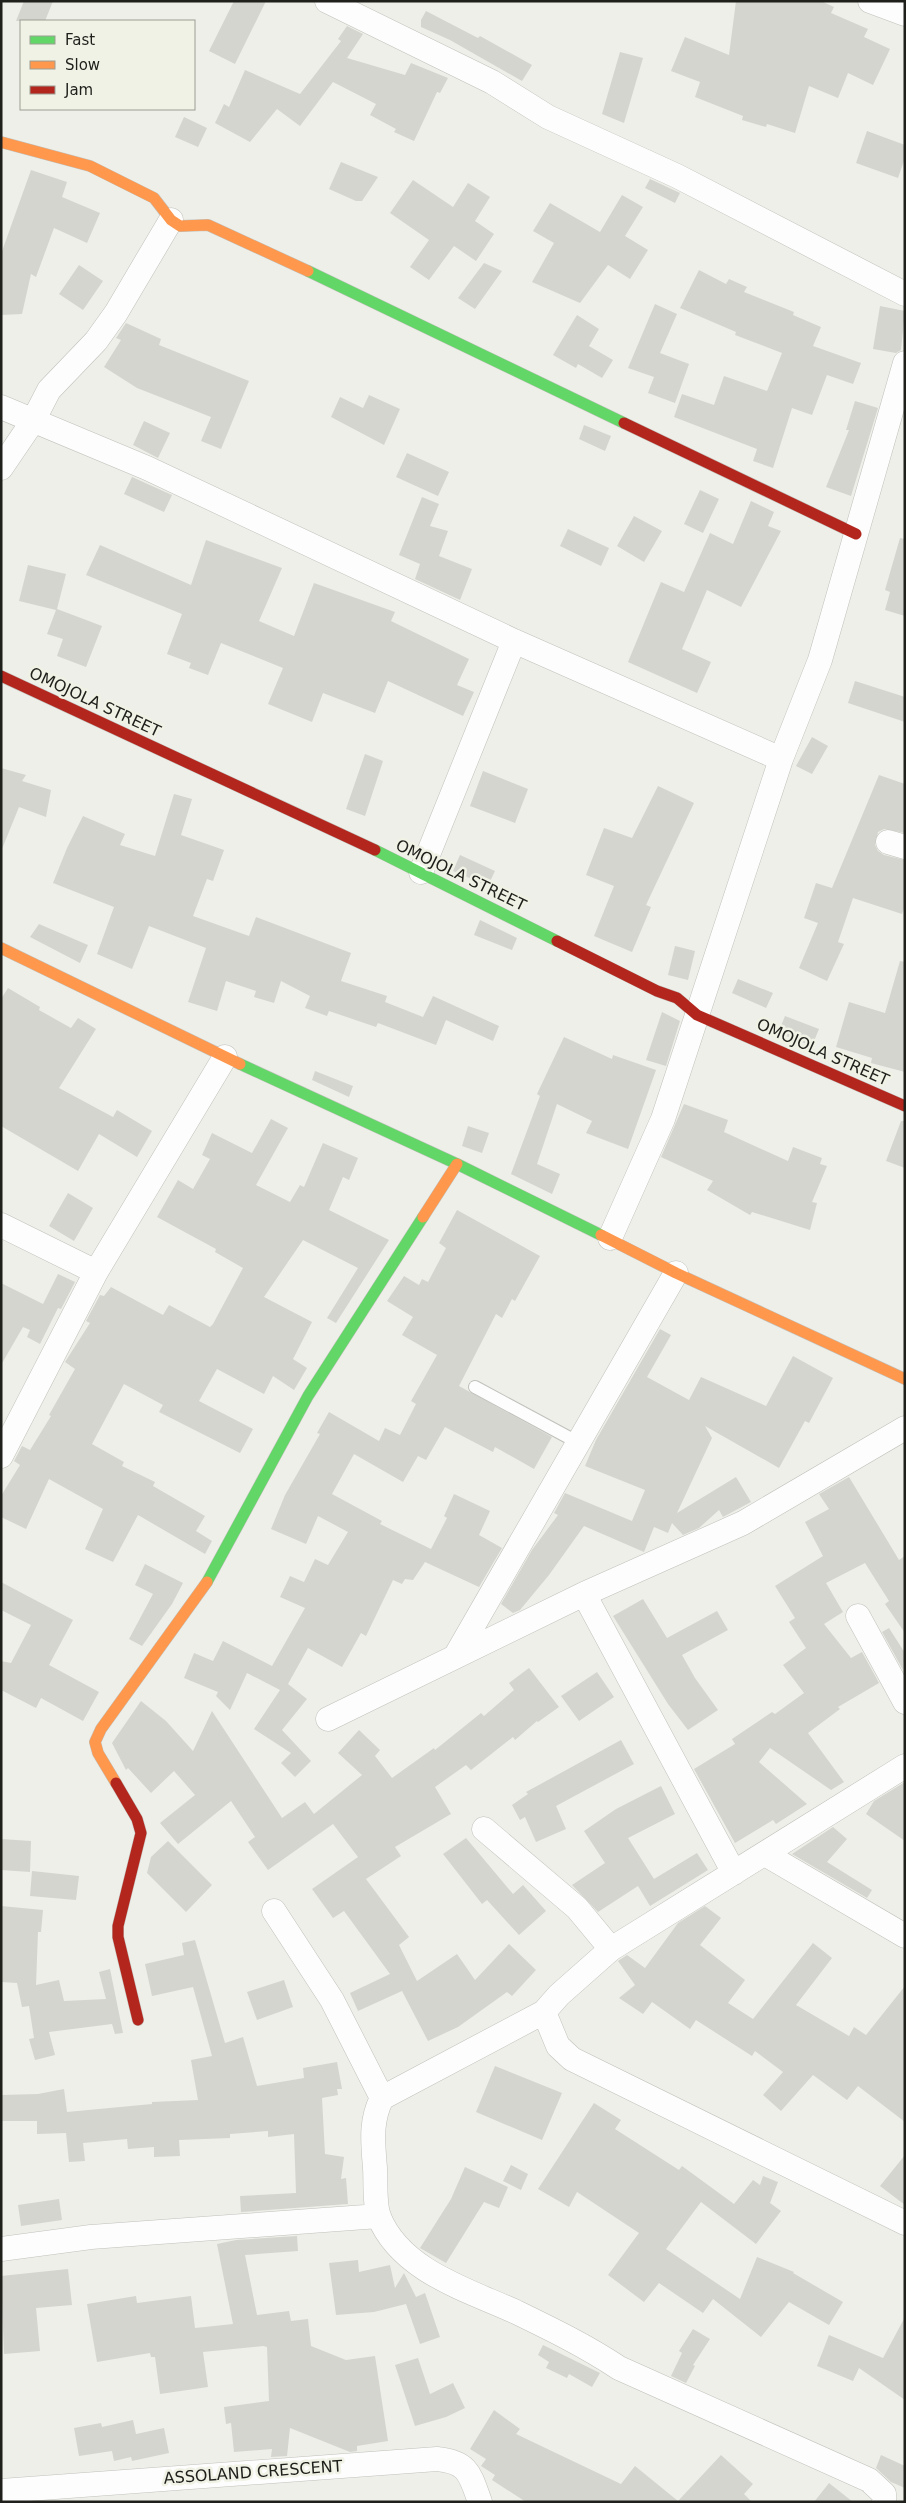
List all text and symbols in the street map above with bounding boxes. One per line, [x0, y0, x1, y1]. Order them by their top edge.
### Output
legend [20, 20, 195, 110]
text: Fast [65, 31, 95, 49]
text: Slow [65, 56, 100, 74]
text: Jam [64, 81, 93, 99]
street label: OMOJOLA STREET [26, 663, 164, 741]
street label: OMOJOLA STREET [393, 835, 529, 915]
street label: OMOJOLA STREET [754, 1014, 892, 1090]
street label: ASSOLAND CRESCENT [163, 2456, 343, 2488]

